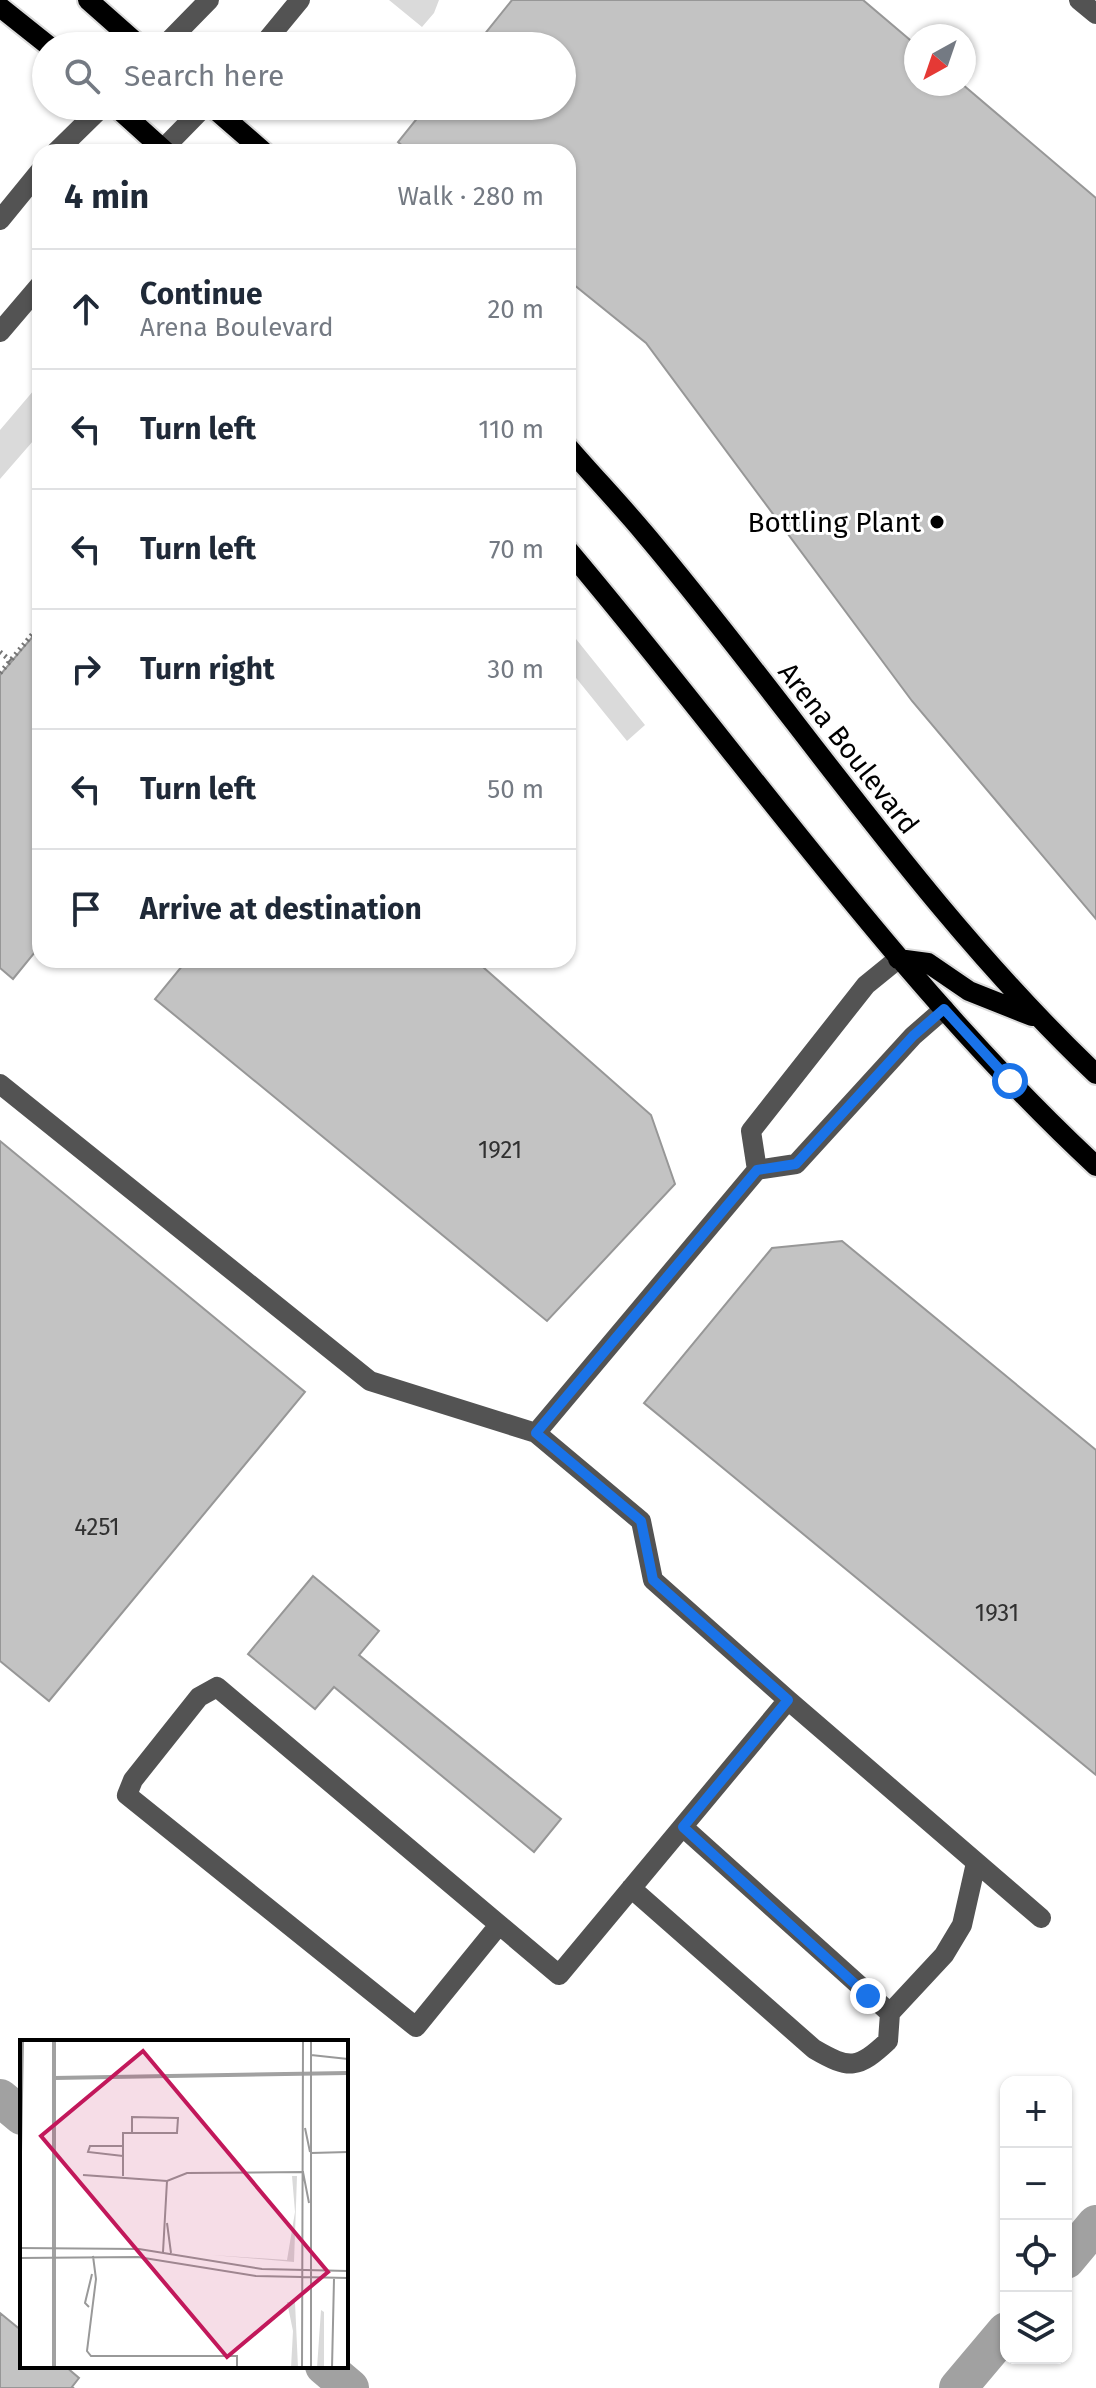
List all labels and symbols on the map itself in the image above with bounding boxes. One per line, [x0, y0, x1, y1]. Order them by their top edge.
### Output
north arrow [904, 24, 976, 96]
place label: Bottling Plant [747, 506, 922, 539]
marker: Bottling Plant [928, 513, 946, 531]
street label: Arena Boulevard [771, 656, 926, 841]
route start [992, 1063, 1028, 1099]
house number: 1921 [478, 1136, 522, 1164]
house number: 4251 [74, 1513, 120, 1541]
house number: 1931 [975, 1599, 1019, 1627]
route end [850, 1978, 886, 2014]
inset map [20, 2040, 348, 2368]

